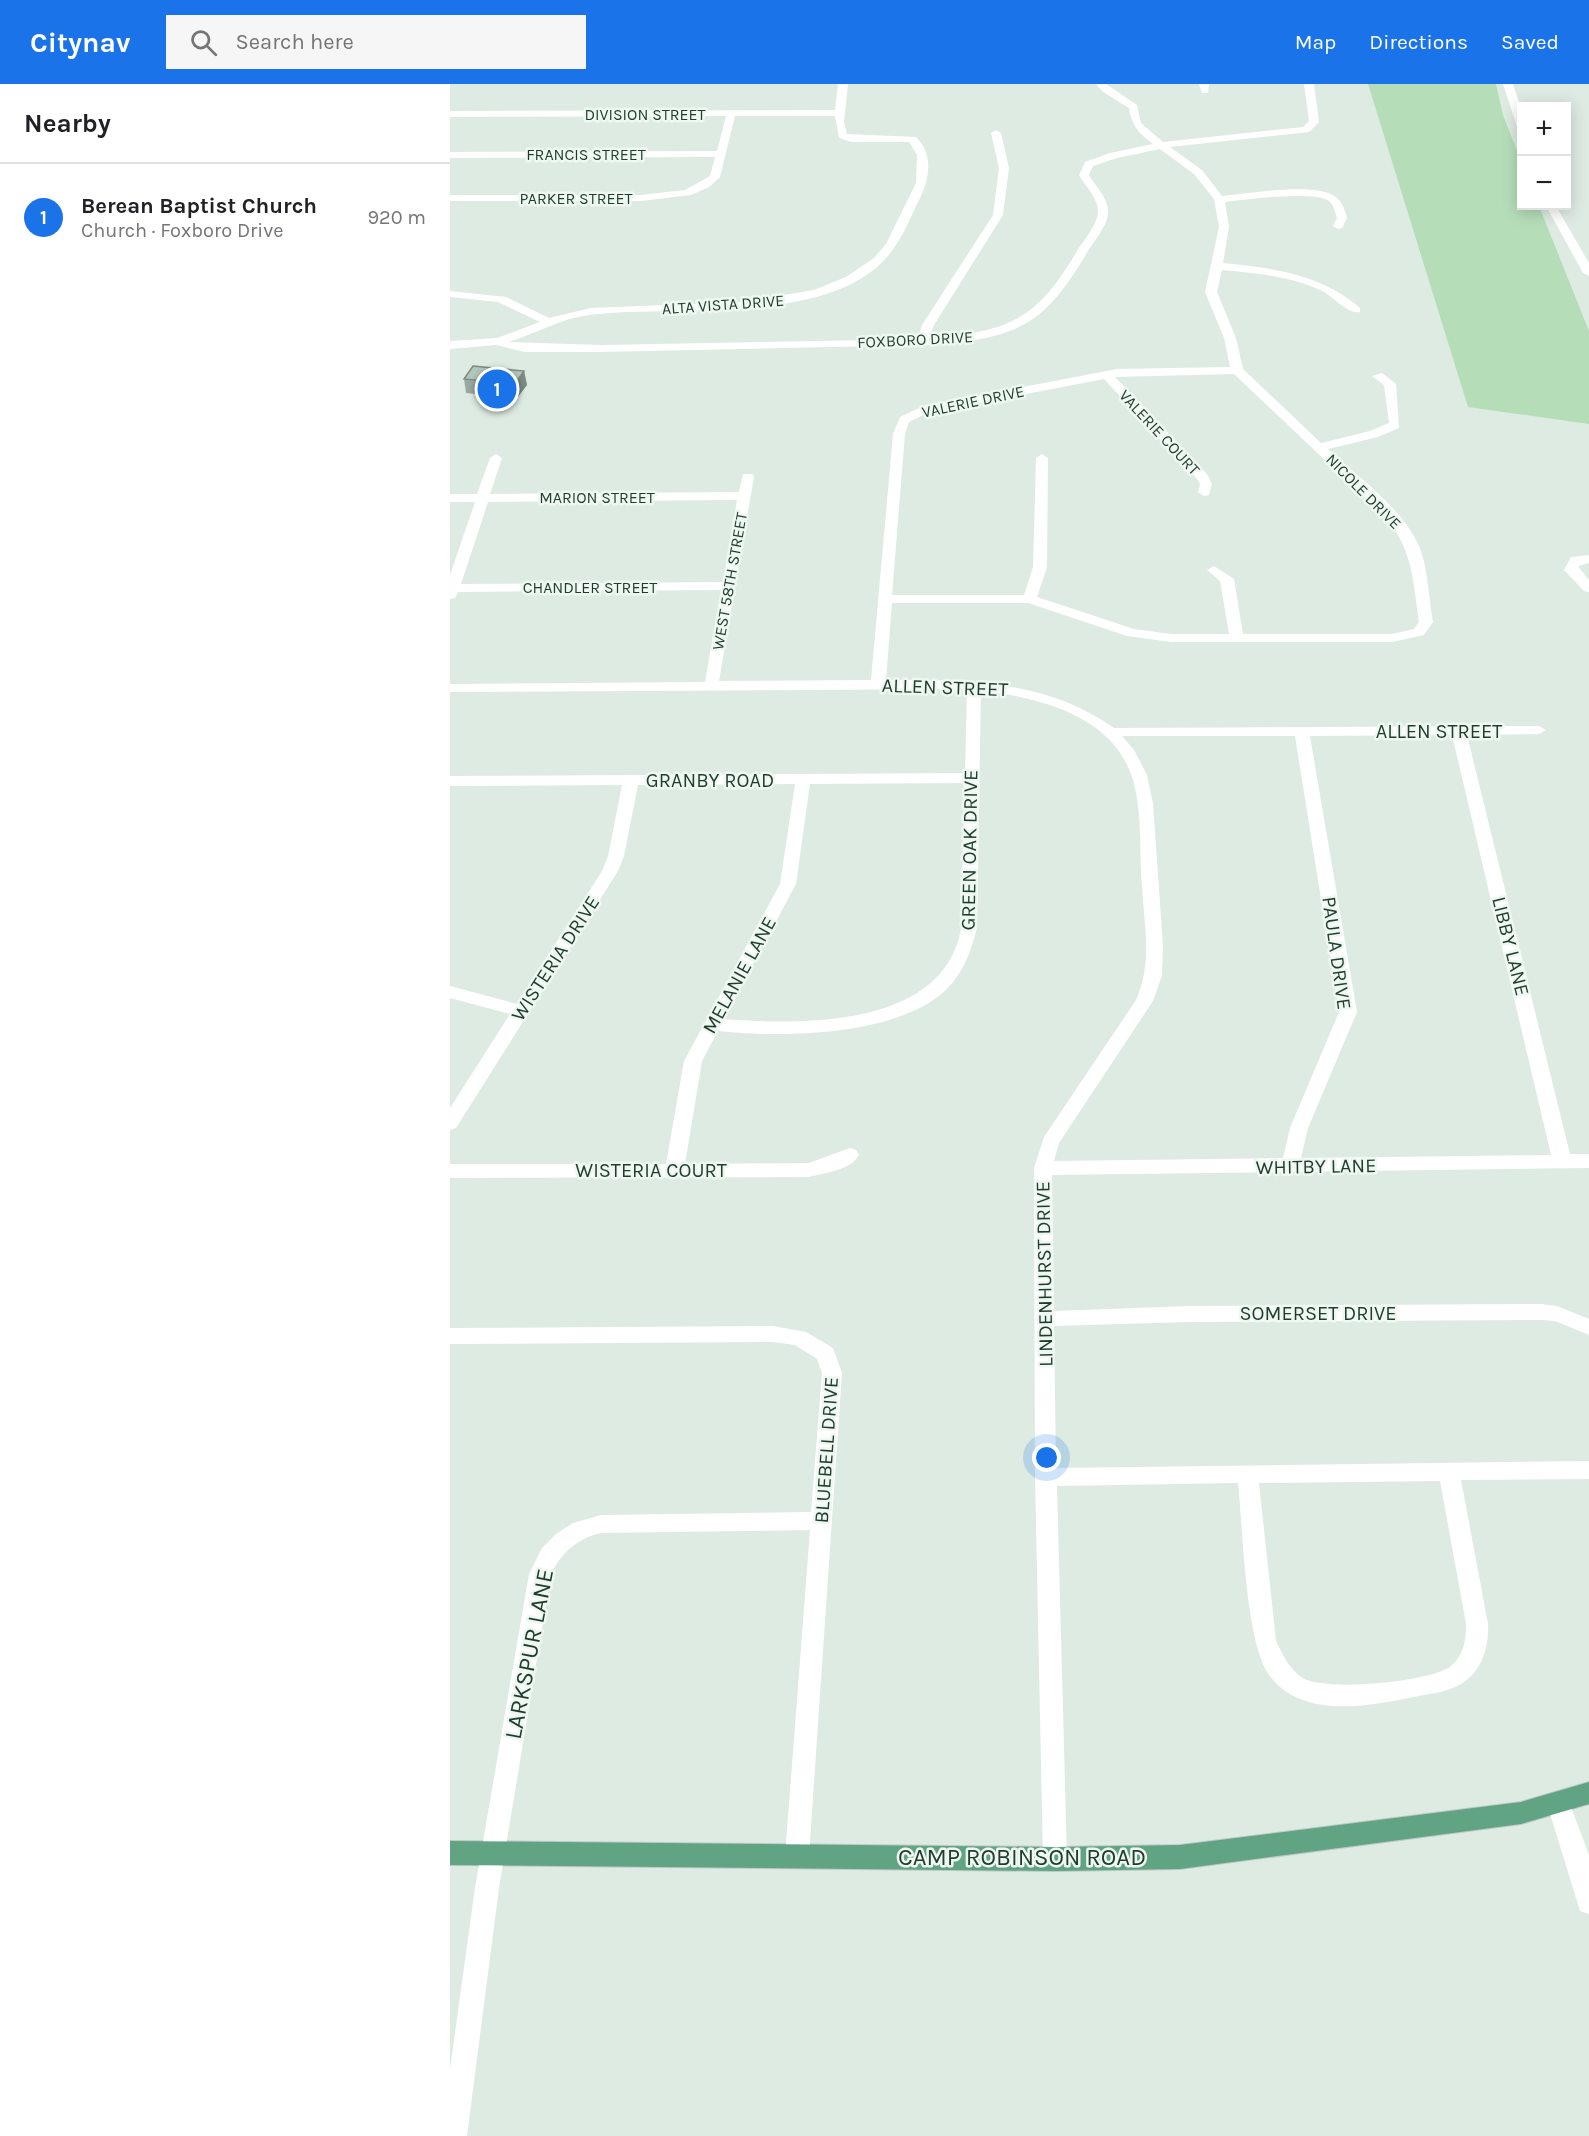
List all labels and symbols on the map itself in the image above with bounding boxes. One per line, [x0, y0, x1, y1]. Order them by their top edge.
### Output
street label: DIVISION STREET [584, 105, 706, 124]
street label: FRANCIS STREET [526, 145, 646, 164]
street label: PARKER STREET [519, 189, 633, 208]
street label: ALTA VISTA DRIVE [661, 291, 785, 318]
street label: FOXBORO DRIVE [857, 327, 973, 352]
pin: 1 [478, 366, 516, 412]
street label: VALERIE DRIVE [920, 381, 1026, 422]
street label: VALERIE COURT [1115, 386, 1204, 479]
street label: NICOLE DRIVE [1322, 450, 1405, 533]
street label: MARION STREET [539, 488, 655, 507]
street label: WEST 58TH STREET [708, 511, 751, 651]
street label: CHANDLER STREET [523, 578, 657, 597]
street label: ALLEN STREET [881, 674, 1009, 701]
street label: ALLEN STREET [1376, 720, 1502, 743]
street label: GRANBY ROAD [646, 769, 774, 792]
street label: GREEN OAK DRIVE [957, 769, 982, 931]
street label: WISTERIA DRIVE [506, 891, 604, 1025]
street label: LIBBY LANE [1487, 894, 1534, 998]
street label: PAULA DRIVE [1317, 895, 1356, 1011]
street label: MELANIE LANE [698, 913, 781, 1038]
street label: WHITBY LANE [1255, 1154, 1377, 1179]
street label: WISTERIA COURT [575, 1159, 727, 1182]
street label: LINDENHURST DRIVE [1031, 1181, 1058, 1367]
street label: SOMERSET DRIVE [1239, 1302, 1397, 1325]
street label: BLUEBELL DRIVE [810, 1376, 843, 1524]
your location [1032, 1443, 1061, 1472]
street label: LARKSPUR LANE [499, 1566, 559, 1742]
street label: CAMP ROBINSON ROAD [898, 1843, 1146, 1871]

